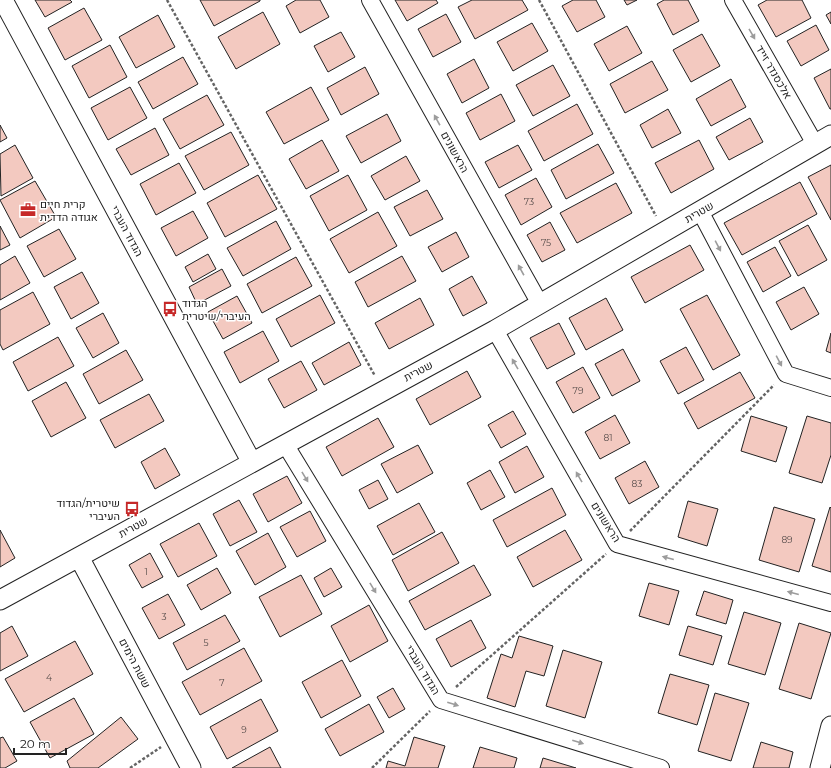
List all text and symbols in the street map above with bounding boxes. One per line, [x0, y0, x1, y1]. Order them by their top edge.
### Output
one-way arrow [749, 28, 756, 40]
street label: אלכסנדר זייד [753, 43, 795, 101]
one-way arrow [434, 114, 440, 126]
street label: הראשונים [438, 129, 472, 175]
house number: 73 [524, 196, 534, 207]
place label: קרית חיים אגודה הדדית [40, 197, 98, 224]
street label: שטרית [682, 198, 716, 226]
office icon: קרית חיים אגודה הדדית [19, 201, 37, 219]
street label: הגדוד העברי [108, 203, 146, 259]
house number: 75 [541, 237, 551, 248]
one-way arrow [715, 240, 722, 252]
one-way arrow [518, 264, 525, 276]
place label: הגדוד העיברי/שיטרית [182, 296, 251, 323]
bus stop icon: הגדוד העיברי/שיטרית [161, 300, 179, 318]
one-way arrow [776, 355, 782, 366]
street label: שטרית [401, 358, 435, 384]
one-way arrow [511, 358, 518, 370]
house number: 79 [573, 385, 584, 396]
house number: 81 [604, 432, 613, 443]
one-way arrow [575, 471, 582, 483]
one-way arrow [301, 472, 309, 482]
house number: 83 [632, 478, 642, 489]
place label: שיטרית/הגדוד העיברי [56, 496, 120, 523]
street label: הראשונים [588, 499, 624, 545]
bus stop icon: שיטרית/הגדוד העיברי [123, 500, 141, 518]
street label: שטרית [116, 513, 150, 541]
house number: 89 [781, 534, 793, 545]
one-way arrow [662, 555, 674, 561]
house number: 1 [144, 566, 148, 577]
one-way arrow [369, 582, 376, 594]
one-way arrow [787, 590, 799, 596]
house number: 3 [161, 611, 167, 622]
street label: ששת הימים [116, 636, 154, 690]
house number: 5 [203, 637, 209, 648]
street label: הגדוד העברי [403, 643, 443, 697]
house number: 4 [46, 672, 52, 683]
house number: 7 [219, 677, 225, 688]
one-way arrow [448, 701, 460, 707]
house number: 9 [241, 724, 247, 735]
scale bar [14, 730, 66, 756]
text: 20 m [20, 736, 51, 751]
one-way arrow [572, 739, 584, 745]

